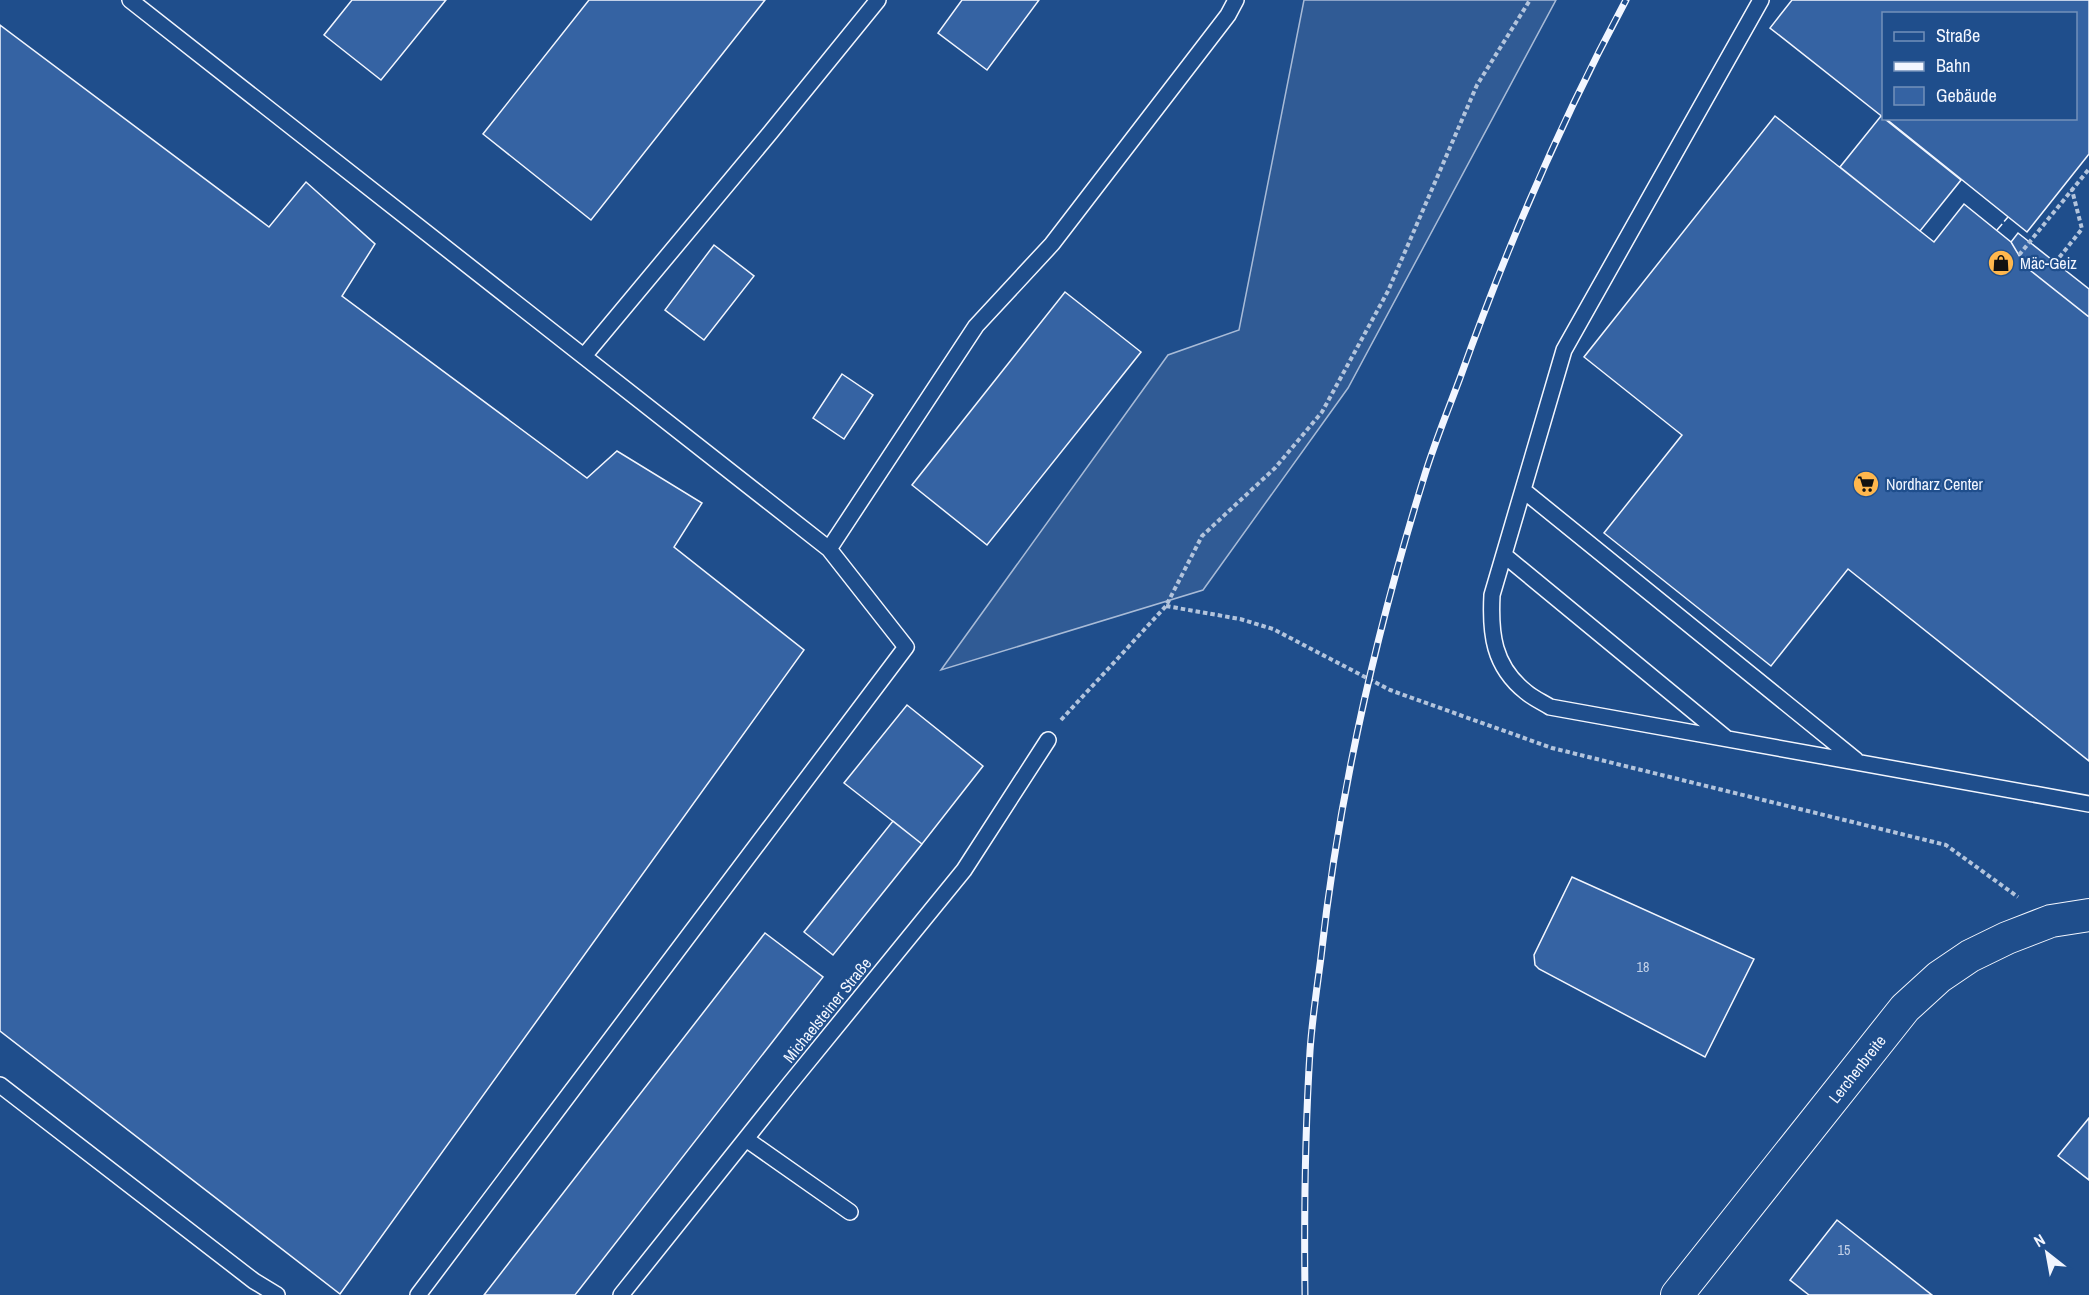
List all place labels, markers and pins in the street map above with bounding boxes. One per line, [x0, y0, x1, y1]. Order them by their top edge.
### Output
shop icon: Mäc-Geiz [1986, 248, 2016, 278]
place label: Mäc-Geiz [2020, 252, 2077, 274]
supermarket icon: Nordharz Center [1851, 469, 1881, 499]
place label: Nordharz Center [1886, 473, 1984, 495]

